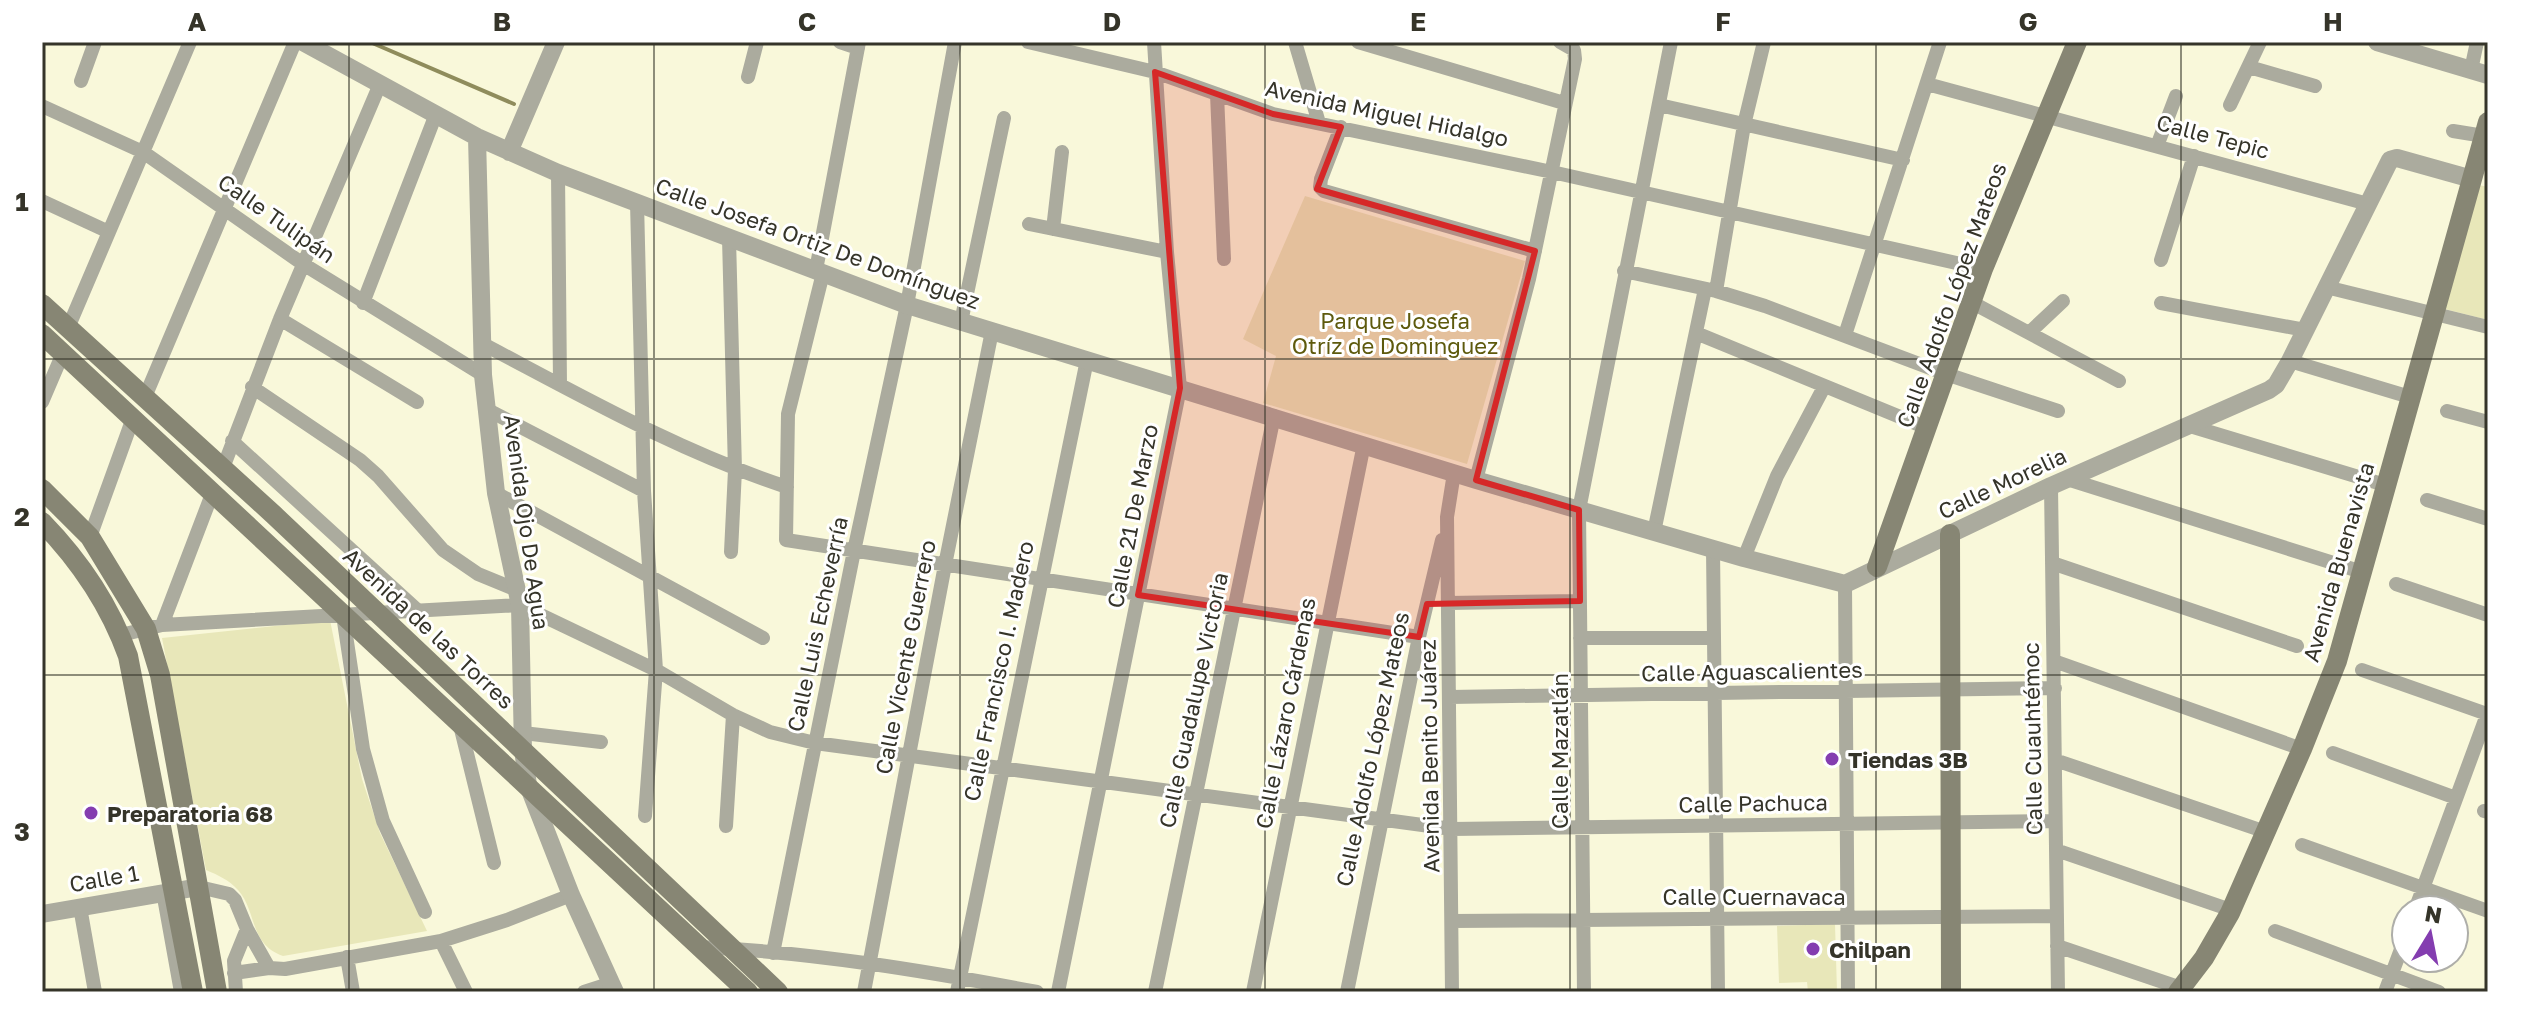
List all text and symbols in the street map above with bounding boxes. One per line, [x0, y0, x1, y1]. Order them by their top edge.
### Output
text: A [188, 6, 207, 37]
text: B [493, 6, 511, 37]
text: C [798, 6, 816, 37]
text: D [1103, 6, 1121, 37]
text: E [1410, 6, 1426, 37]
text: F [1715, 6, 1731, 37]
text: G [2018, 6, 2038, 37]
text: H [2323, 6, 2343, 37]
street label: Avenida Miguel Hidalgo [1263, 74, 1511, 152]
street label: Calle Tepic [2154, 108, 2272, 164]
street label: Calle Adolfo López Mateos [1890, 159, 2012, 431]
street label: Calle Tulipán [213, 168, 341, 268]
street label: Calle Josefa Ortiz De Domínguez [652, 172, 984, 314]
text: 1 [15, 186, 29, 217]
park label: Parque Josefa Otríz de Dominguez [1292, 307, 1498, 359]
street label: Avenida Ojo De Agua [499, 413, 555, 631]
street label: Calle 21 De Marzo [1101, 422, 1163, 610]
street label: Calle Morelia [1934, 442, 2070, 524]
street label: Avenida Buenavista [2297, 459, 2379, 665]
text: 2 [14, 501, 30, 532]
street label: Calle Luis Echeverría [781, 514, 853, 734]
street label: Calle Vicente Guerrero [869, 538, 941, 776]
street label: Calle Francisco I. Madero [957, 538, 1039, 804]
street label: Avenida de las Torres [338, 542, 520, 714]
street label: Calle Guadalupe Victoria [1153, 570, 1233, 830]
street label: Calle Lázaro Cárdenas [1249, 595, 1321, 831]
street label: Calle Adolfo López Mateos [1330, 609, 1414, 889]
street label: Avenida Benito Juárez [1413, 639, 1445, 873]
street label: Calle Cuauhtémoc [2017, 642, 2047, 836]
street label: Calle Aguascalientes [1641, 656, 1863, 686]
street label: Calle Mazatlán [1546, 673, 1573, 829]
place label: Tiendas 3B [1848, 746, 1968, 773]
marker: Tiendas 3B [1823, 750, 1841, 768]
street label: Calle Pachuca [1678, 788, 1828, 818]
place label: Preparatoria 68 [107, 800, 273, 827]
marker: Preparatoria 68 [82, 804, 100, 822]
text: 3 [14, 816, 30, 847]
street label: Calle 1 [67, 859, 141, 897]
street label: Calle Cuernavaca [1662, 883, 1846, 910]
north arrow [2390, 894, 2470, 974]
text: N [2423, 899, 2444, 929]
place label: Chilpan [1829, 936, 1911, 963]
marker: Chilpan [1804, 940, 1822, 958]

